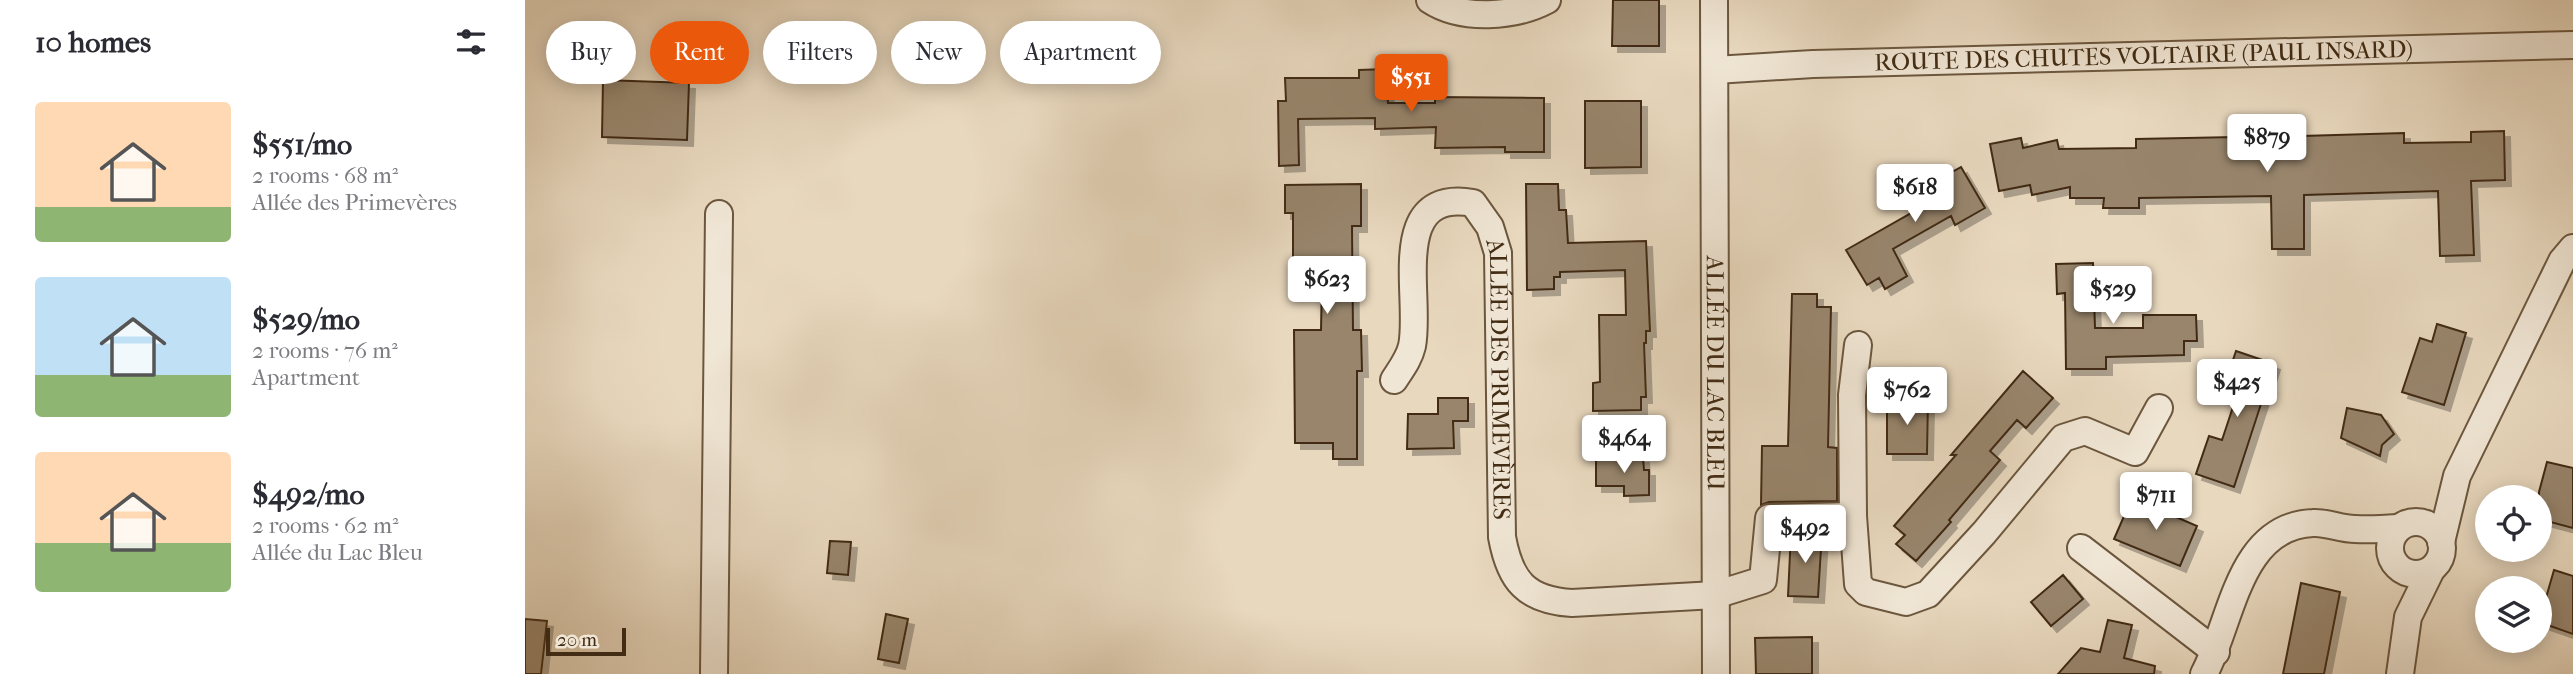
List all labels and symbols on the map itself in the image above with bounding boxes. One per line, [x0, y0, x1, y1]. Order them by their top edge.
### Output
street label: ROUTE DES CHUTES VOLTAIRE (PAUL INSARD) [1874, 35, 2413, 76]
pin: $551 [1370, 54, 1452, 114]
pin: $879 [2226, 114, 2308, 174]
pin: $618 [1874, 164, 1956, 224]
street label: ALLÉE DES PRIMEVÈRES [1480, 234, 1516, 520]
street label: ALLÉE DU LAC BLEU [1701, 254, 1730, 491]
pin: $623 [1286, 256, 1368, 316]
pin: $529 [2072, 266, 2154, 326]
pin: $425 [2196, 360, 2278, 419]
pin: $762 [1866, 368, 1948, 427]
pin: $464 [1583, 416, 1665, 475]
pin: $711 [2115, 472, 2197, 532]
pin: $492 [1764, 505, 1846, 565]
scale bar [546, 625, 627, 657]

